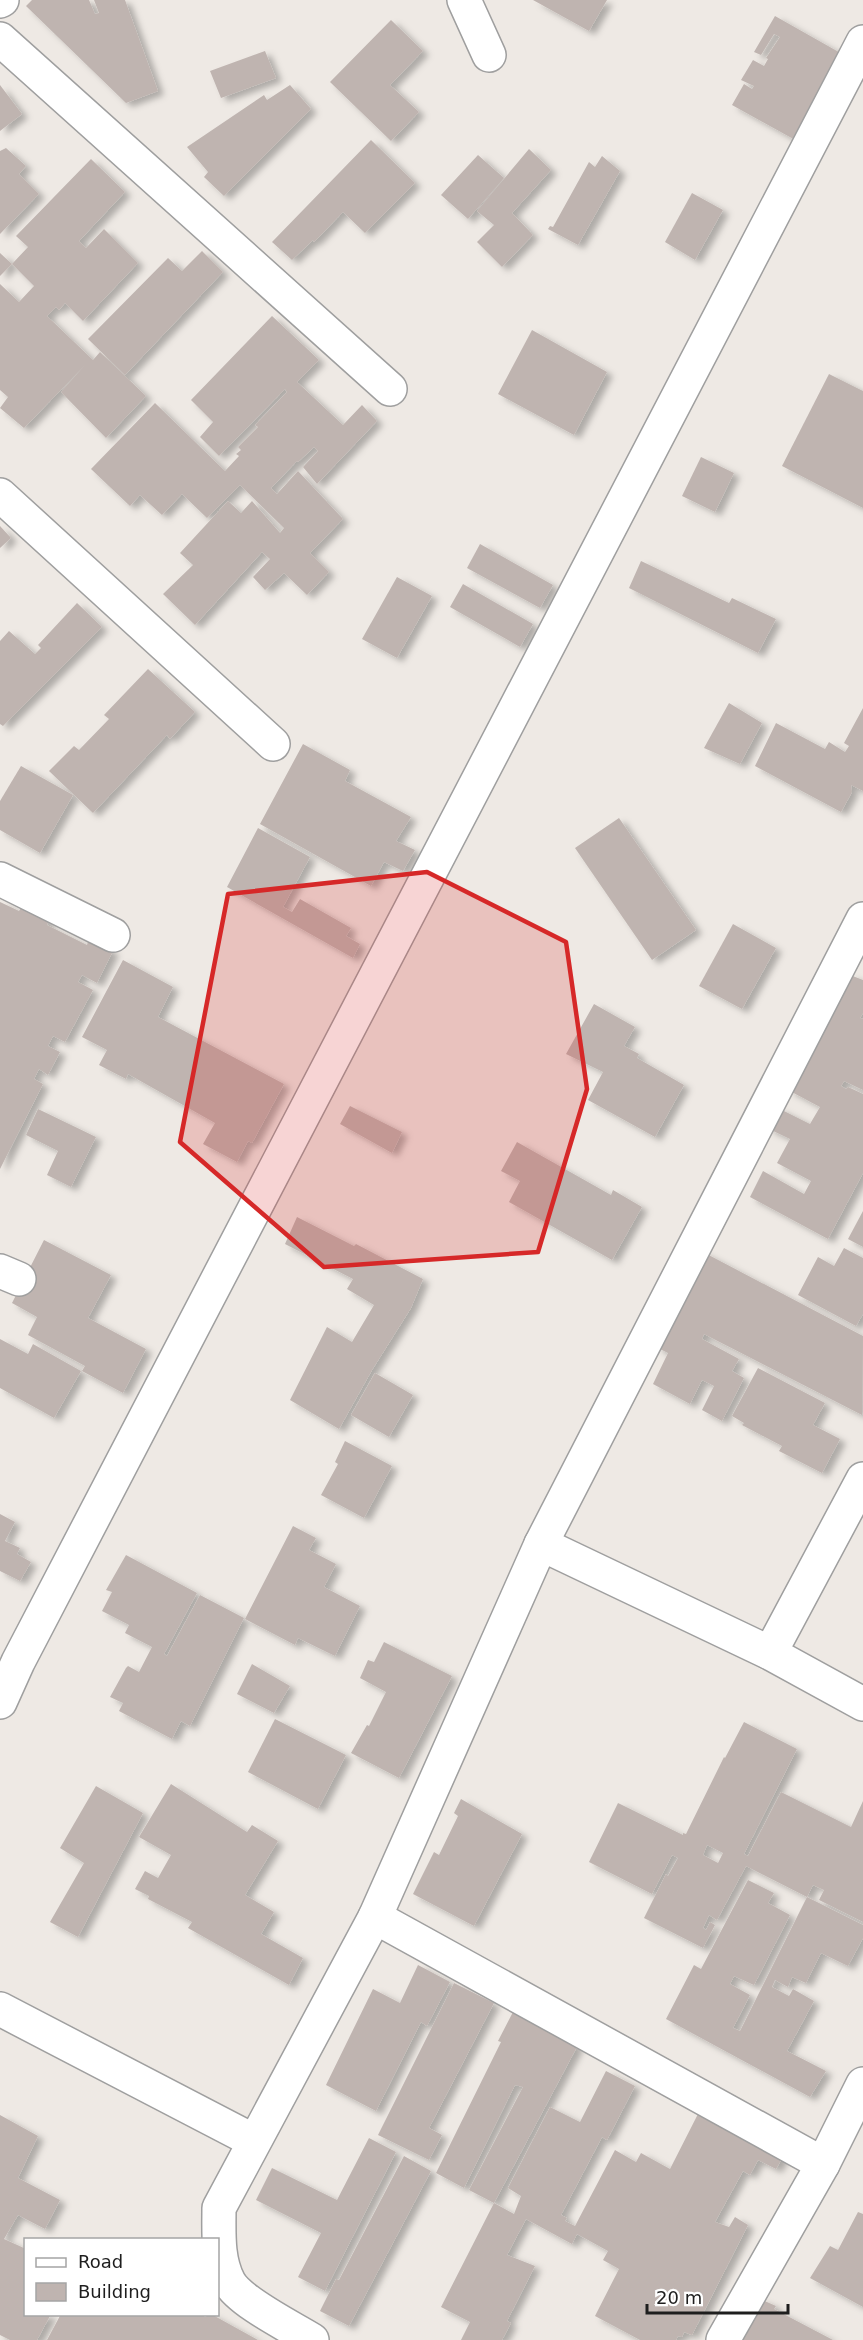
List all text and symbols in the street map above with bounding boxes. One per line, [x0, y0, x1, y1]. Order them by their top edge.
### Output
legend [24, 2238, 219, 2316]
text: Road [78, 2251, 123, 2272]
scale bar [647, 2277, 788, 2315]
text: Building [78, 2281, 151, 2302]
text: 20 m [656, 2287, 702, 2308]

